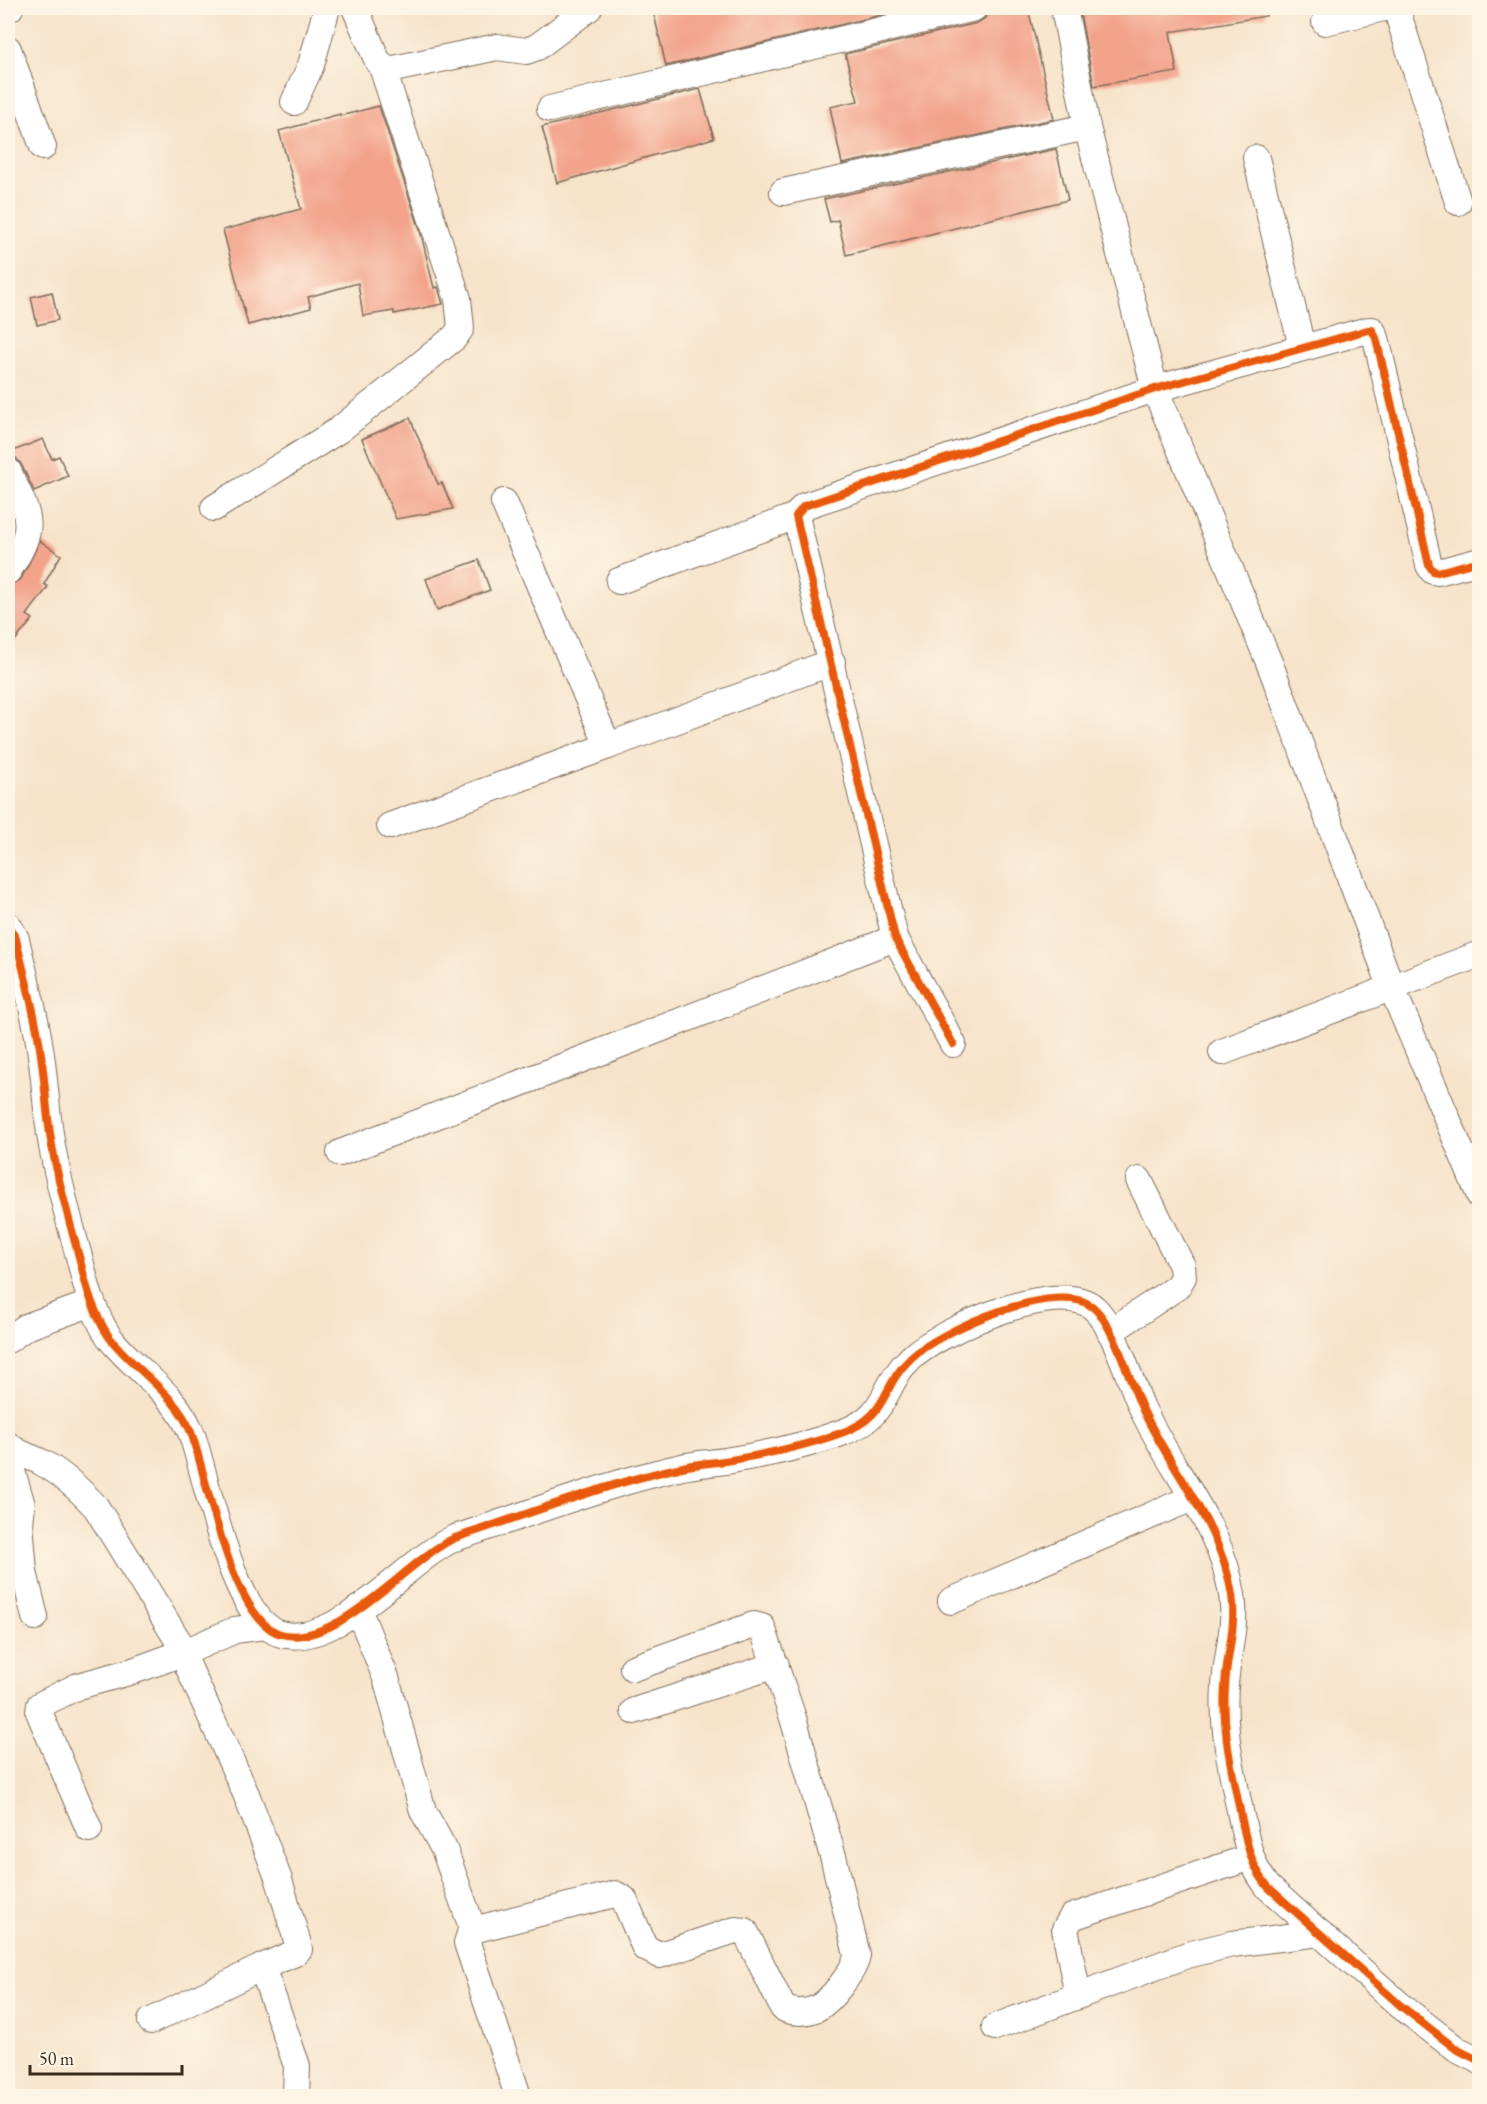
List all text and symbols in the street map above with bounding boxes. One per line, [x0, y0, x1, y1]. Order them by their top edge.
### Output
scale bar [30, 2038, 182, 2076]
text: 50 m [39, 2047, 74, 2070]

